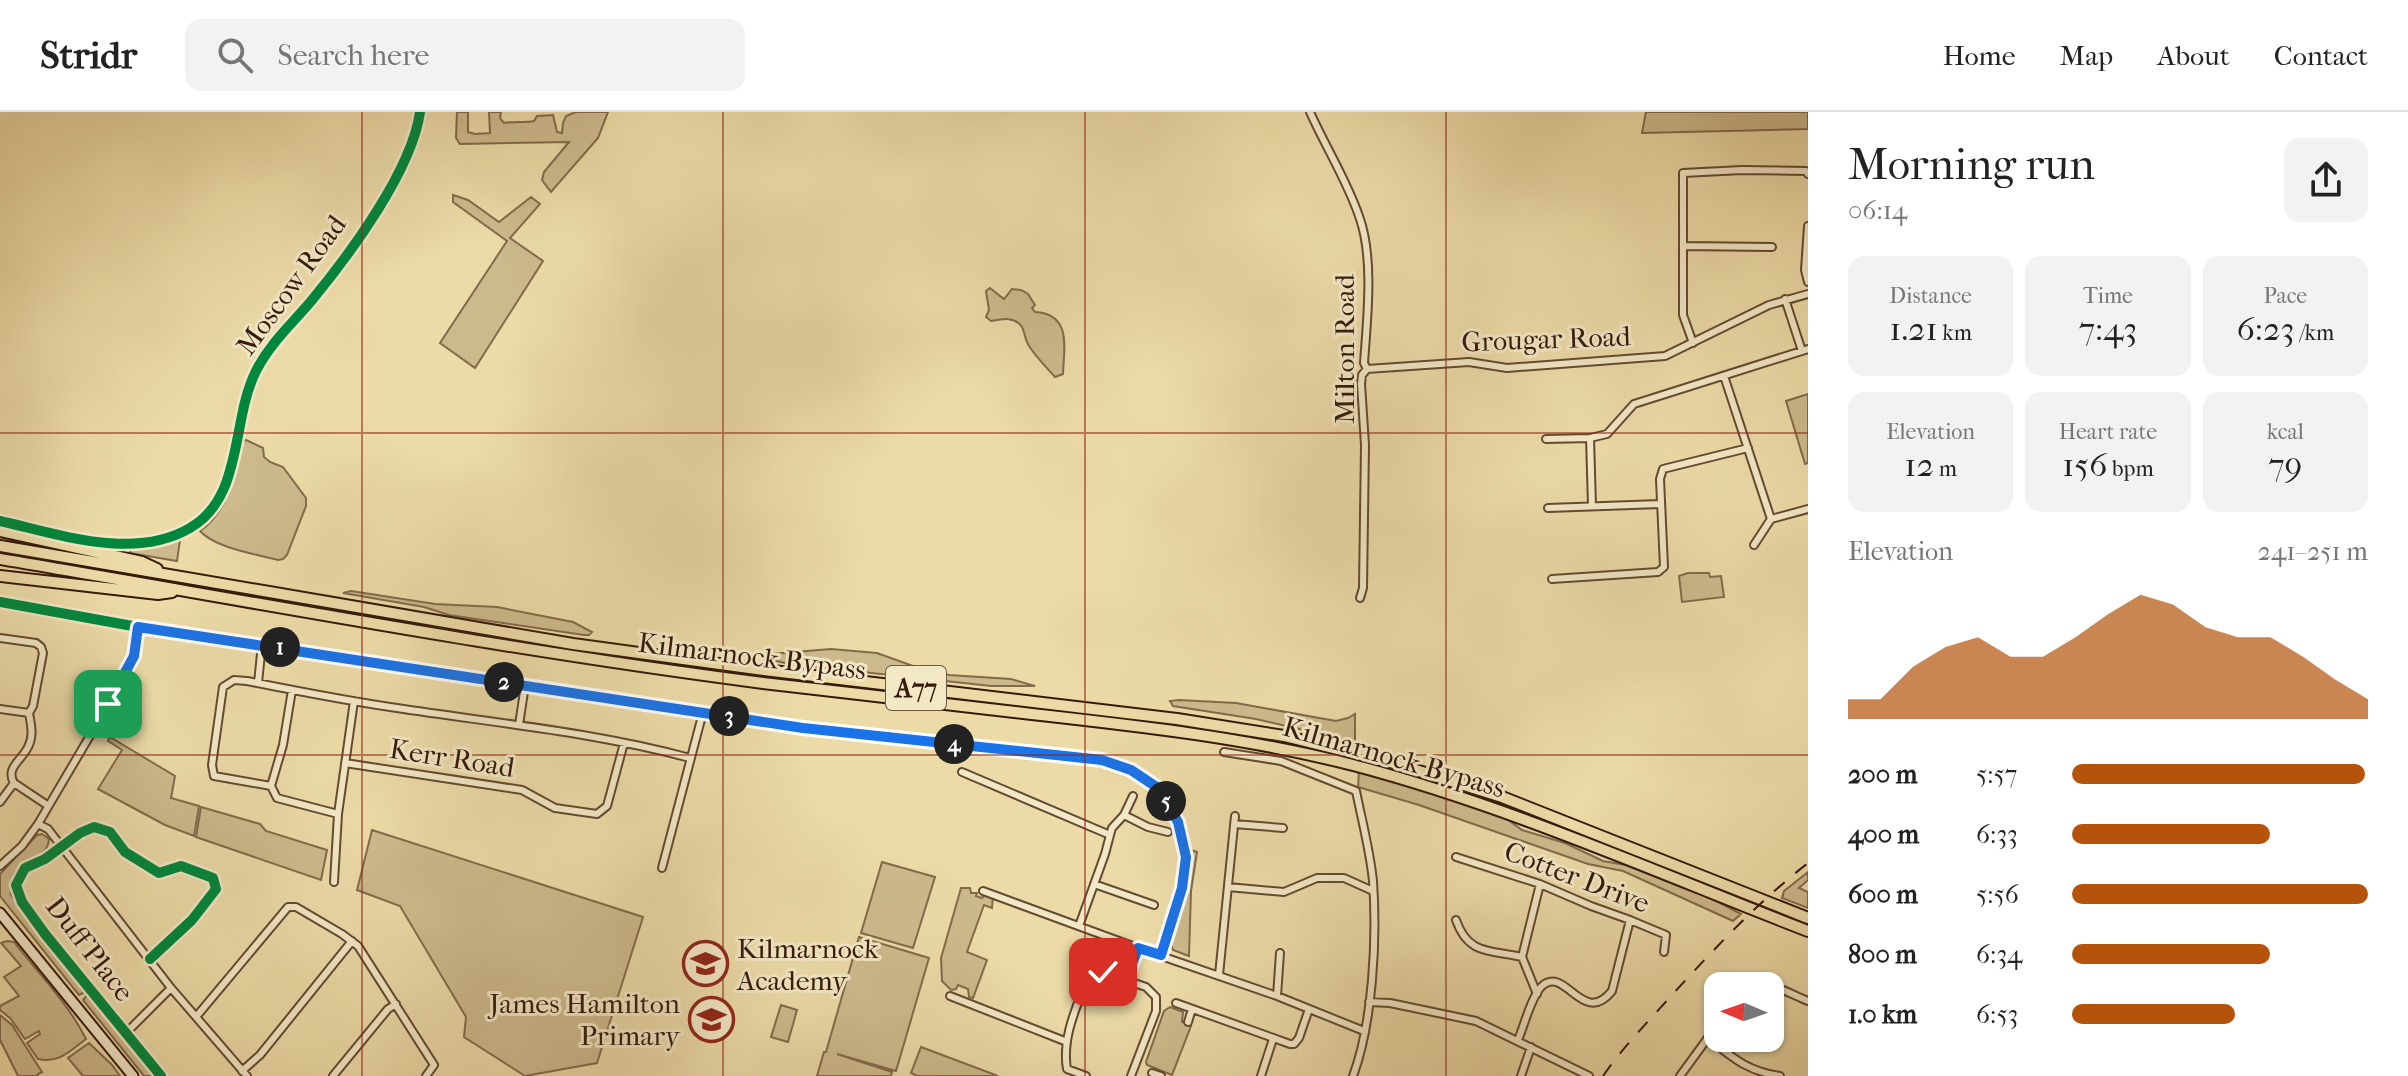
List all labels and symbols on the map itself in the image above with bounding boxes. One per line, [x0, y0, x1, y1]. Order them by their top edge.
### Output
street label: Moscow Road [229, 208, 353, 361]
street label: Milton Road [1328, 273, 1361, 424]
street label: Grougar Road [1461, 320, 1632, 358]
street label: Kilmarnock Bypass [636, 626, 868, 686]
pin: 1 [260, 627, 300, 667]
pin: 2 [484, 662, 524, 702]
road number: A77 [886, 666, 946, 710]
pin [74, 670, 142, 738]
pin: 3 [709, 696, 749, 736]
street label: Kilmarnock Bypass [1279, 710, 1509, 804]
pin: 4 [934, 724, 974, 764]
street label: Kerr Road [387, 732, 517, 784]
pin: 5 [1146, 781, 1186, 821]
street label: Cotter Drive [1500, 834, 1655, 920]
street label: Duff Place [39, 890, 141, 1008]
place label: Kilmarnock Academy [736, 932, 879, 997]
pin [1069, 938, 1137, 1006]
school or university icon: Kilmarnock Academy [682, 940, 730, 988]
north arrow [1704, 972, 1784, 1052]
place label: James Hamilton Primary [487, 987, 681, 1052]
school or university icon: James Hamilton Primary [687, 995, 735, 1043]

